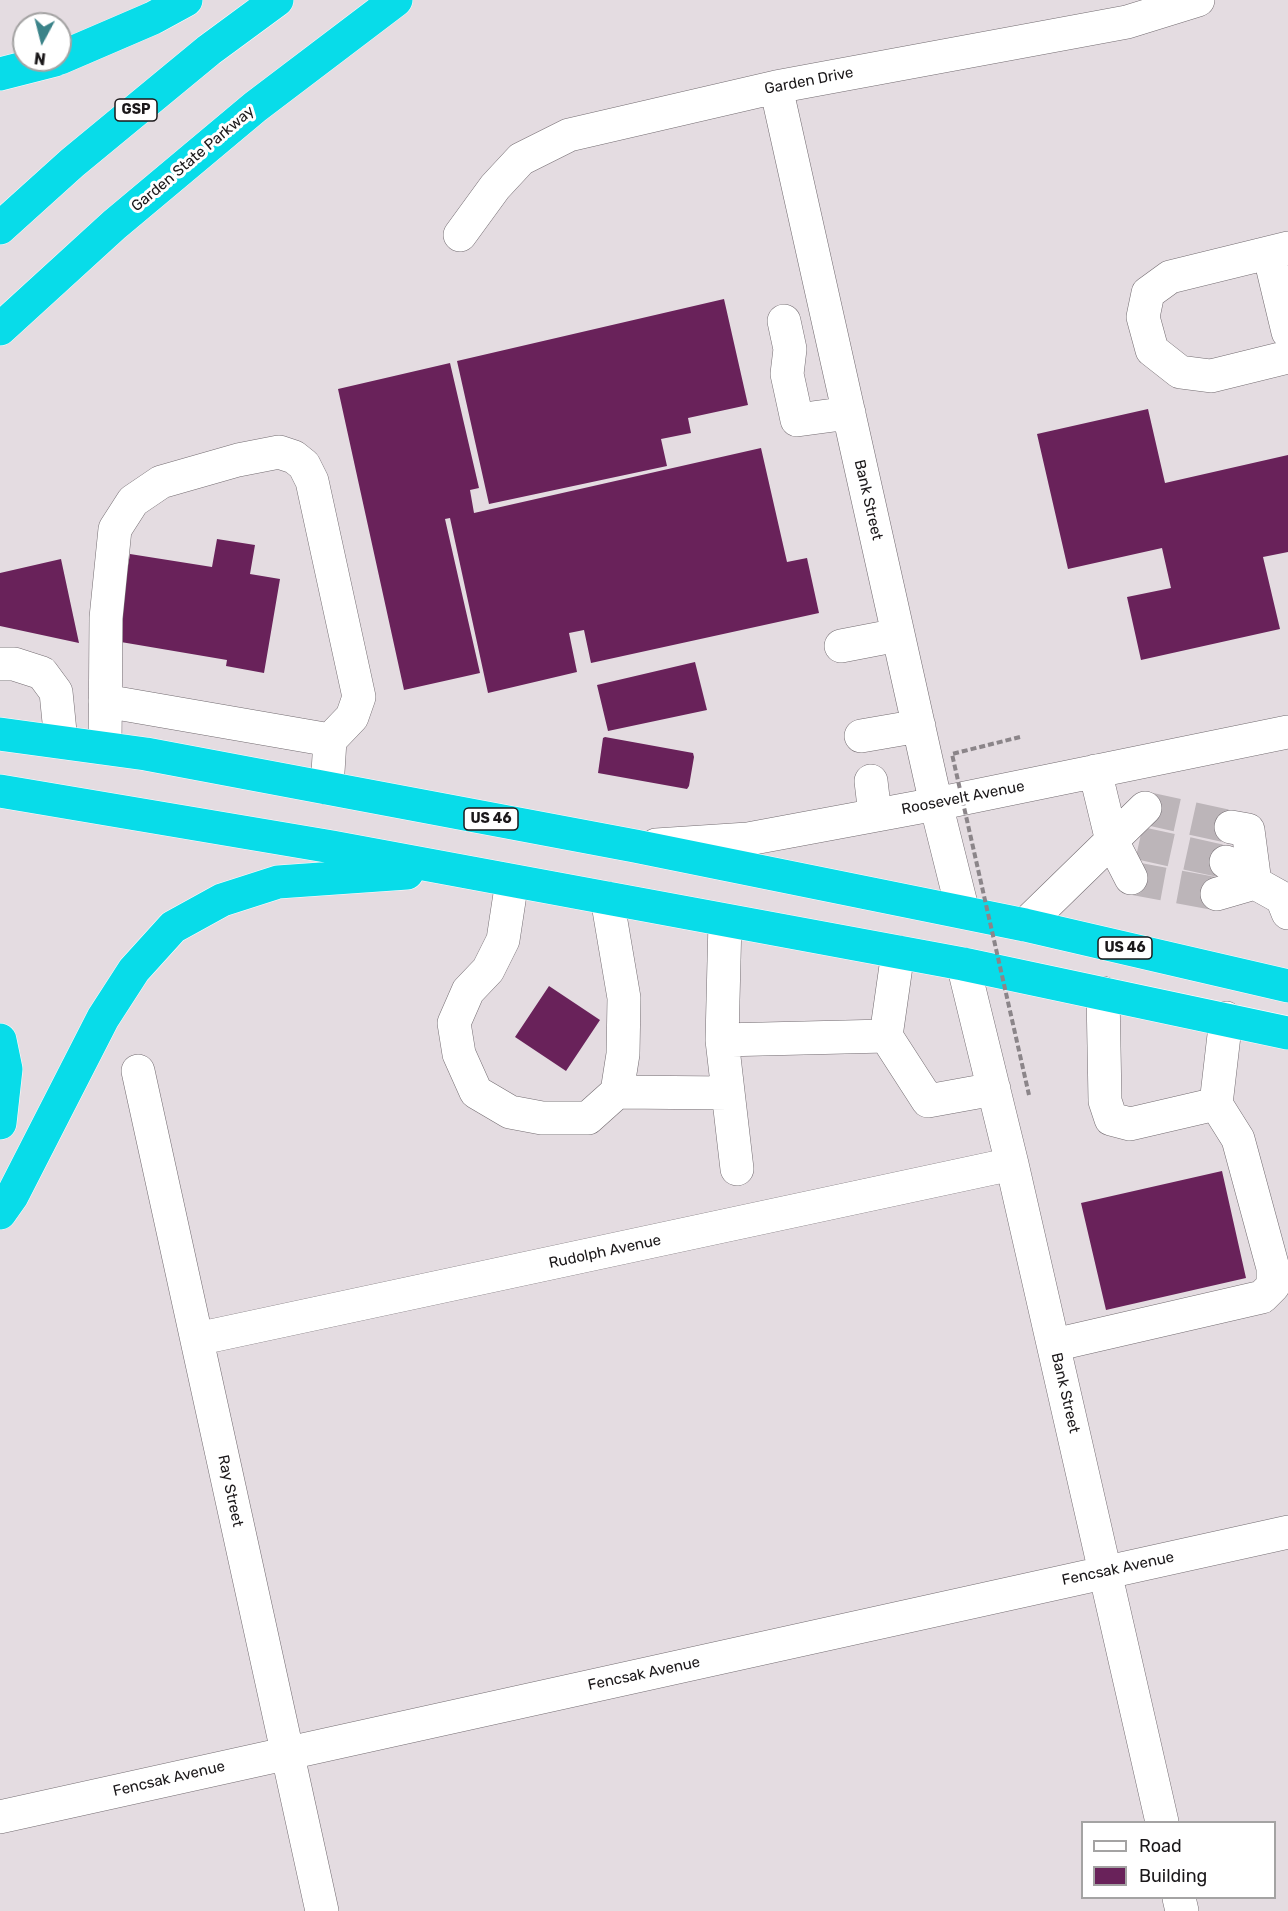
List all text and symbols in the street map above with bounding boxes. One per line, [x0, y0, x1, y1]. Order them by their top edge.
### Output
north arrow [12, 12, 72, 72]
text: N [33, 48, 47, 69]
street label: Garden Drive [763, 64, 855, 98]
road number: GSP [115, 99, 157, 121]
street label: Garden State Parkway [128, 102, 258, 216]
street label: Bank Street [850, 458, 886, 542]
street label: Roosevelt Avenue [900, 777, 1026, 819]
road number: US 46 [464, 808, 518, 830]
road number: US 46 [1098, 937, 1152, 959]
street label: Rudolph Avenue [547, 1231, 663, 1273]
street label: Bank Street [1047, 1351, 1083, 1435]
street label: Ray Street [214, 1453, 246, 1529]
street label: Fencsak Avenue [1060, 1548, 1176, 1590]
street label: Fencsak Avenue [586, 1653, 702, 1695]
street label: Fencsak Avenue [111, 1757, 227, 1801]
legend [1081, 1821, 1276, 1899]
text: Road [1139, 1835, 1182, 1857]
text: Building [1139, 1865, 1207, 1887]

